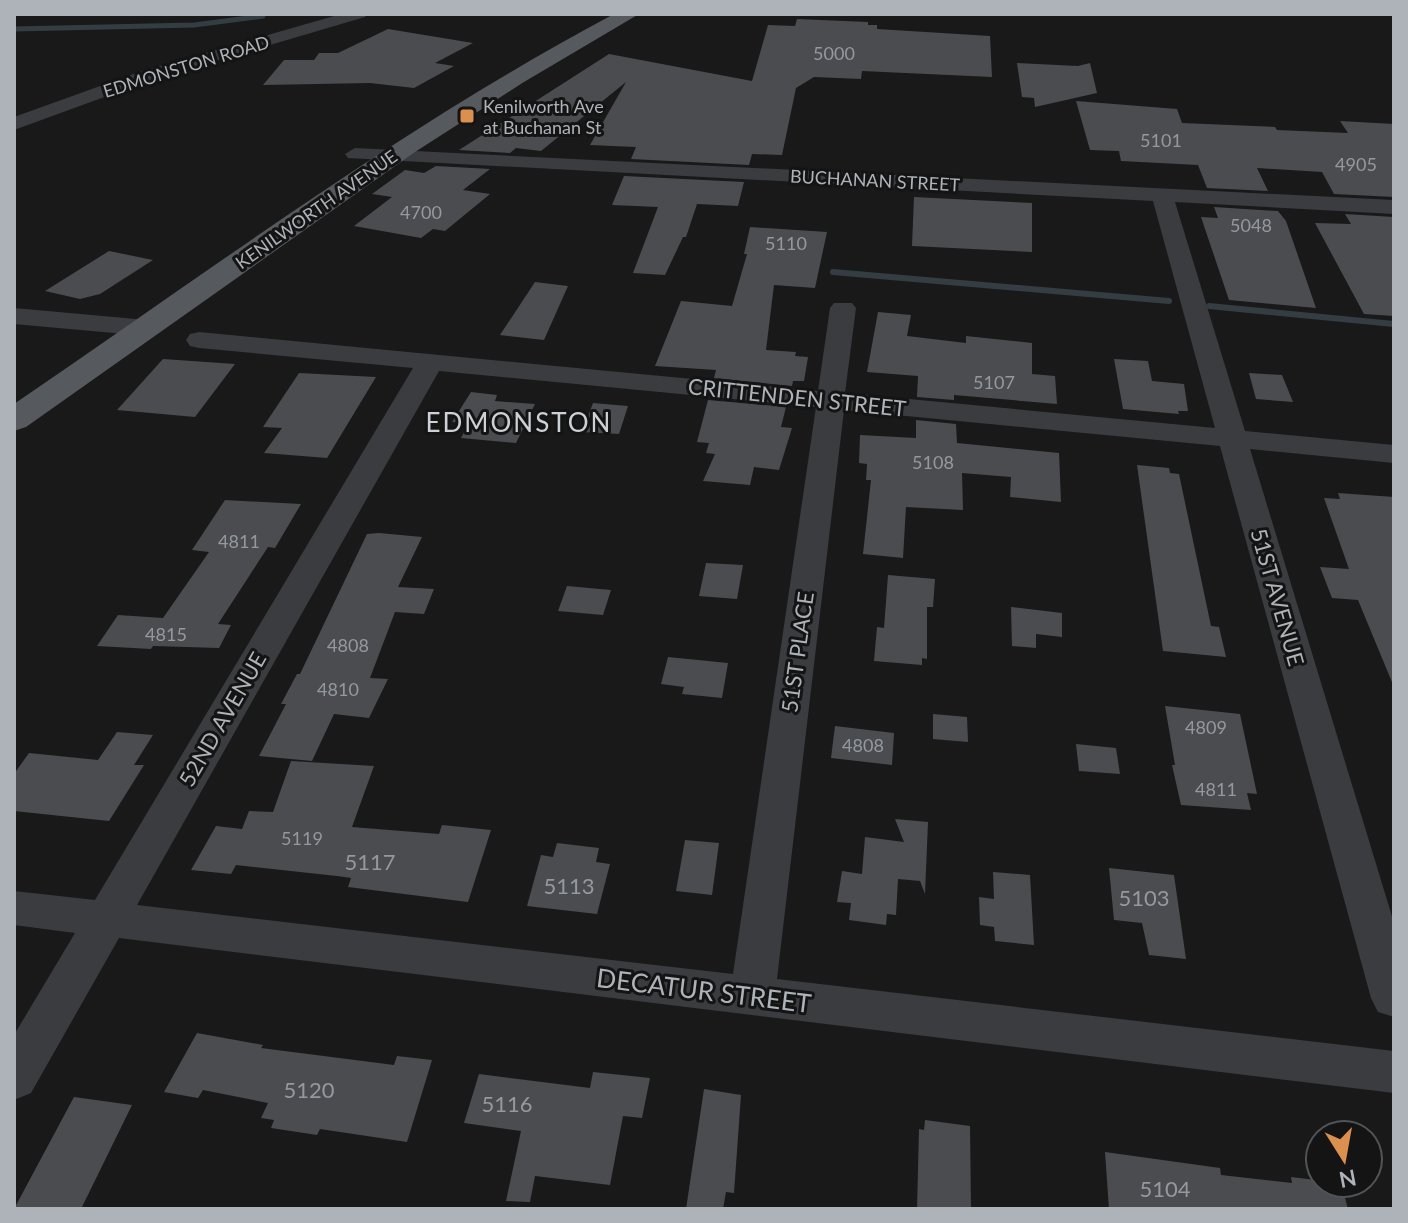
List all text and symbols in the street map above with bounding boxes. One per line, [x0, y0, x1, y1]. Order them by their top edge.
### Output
street label: EDMONSTON ROAD [100, 30, 272, 102]
house number: 5000 [813, 42, 855, 64]
place label: Kenilworth Ave at Buchanan St [483, 95, 604, 138]
marker: Kenilworth Ave at Buchanan St [458, 107, 476, 125]
house number: 5101 [1140, 129, 1182, 151]
street label: KENILWORTH AVENUE [231, 145, 401, 273]
house number: 4905 [1335, 153, 1377, 175]
street label: BUCHANAN STREET [789, 165, 961, 195]
house number: 4700 [400, 201, 442, 223]
house number: 5048 [1230, 214, 1272, 236]
house number: 5110 [765, 232, 807, 254]
house number: 5107 [973, 371, 1015, 393]
street label: CRITTENDEN STREET [687, 372, 907, 422]
district label: EDMONSTON [426, 406, 612, 438]
house number: 5108 [912, 451, 954, 473]
street label: 51ST AVENUE [1245, 525, 1311, 669]
house number: 4811 [218, 530, 260, 552]
street label: 51ST PLACE [775, 590, 819, 714]
house number: 4815 [145, 623, 187, 645]
house number: 4808 [327, 634, 369, 656]
street label: 52ND AVENUE [173, 647, 271, 791]
house number: 4810 [317, 678, 359, 700]
house number: 4809 [1185, 716, 1227, 738]
house number: 4808 [842, 734, 884, 756]
house number: 4811 [1195, 778, 1237, 800]
house number: 5119 [281, 827, 323, 849]
house number: 5117 [344, 848, 396, 875]
house number: 5113 [543, 872, 595, 899]
house number: 5103 [1118, 884, 1170, 911]
street label: DECATUR STREET [595, 961, 813, 1019]
house number: 5120 [283, 1076, 335, 1103]
house number: 5116 [481, 1090, 533, 1117]
north arrow [1304, 1119, 1384, 1199]
text: N [1337, 1164, 1359, 1194]
house number: 5104 [1139, 1175, 1191, 1202]

